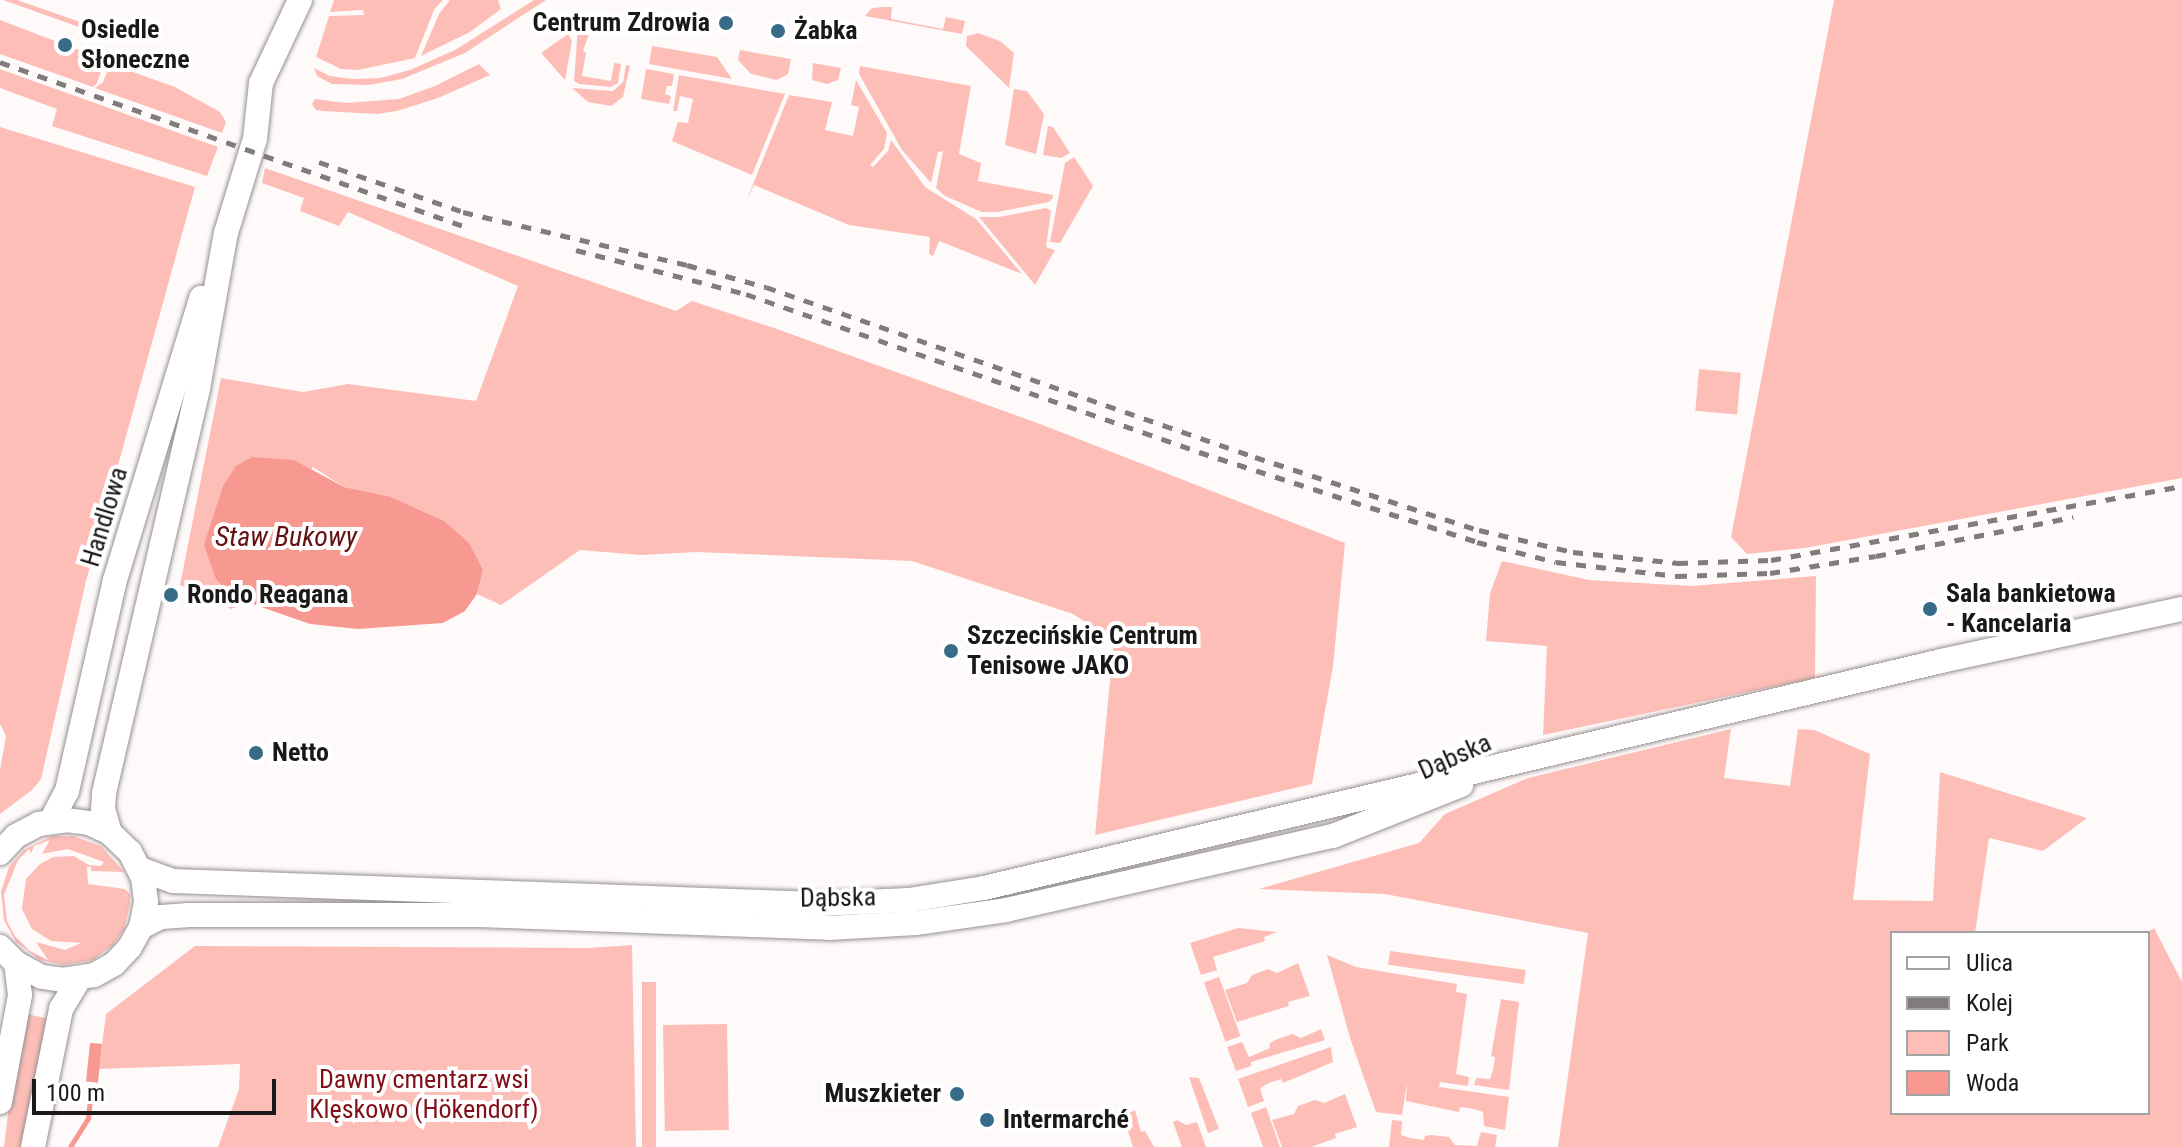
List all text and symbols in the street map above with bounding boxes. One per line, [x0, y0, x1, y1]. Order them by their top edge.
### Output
place label: Centrum Zdrowia [533, 7, 710, 39]
place label: Osiedle Słoneczne [81, 14, 190, 76]
marker: Centrum Zdrowia [717, 14, 735, 32]
place label: Żabka [794, 15, 858, 47]
marker: Żabka [769, 22, 787, 40]
marker: Osiedle Słoneczne [56, 36, 74, 54]
street label: Handlowa [75, 463, 135, 571]
water label: Staw Bukowy [215, 520, 357, 554]
place label: Sala bankietowa - Kancelaria [1946, 578, 2116, 640]
place label: Rondo Reagana [187, 579, 348, 611]
marker: Rondo Reagana [162, 586, 180, 604]
marker: Sala bankietowa - Kancelaria [1921, 600, 1939, 618]
place label: Szczecińskie Centrum Tenisowe JAKO [967, 620, 1198, 682]
marker: Szczecińskie Centrum Tenisowe JAKO [942, 642, 960, 660]
street label: Dąbska [1414, 727, 1496, 787]
place label: Netto [272, 737, 329, 769]
marker: Netto [247, 744, 265, 762]
street label: Dąbska [800, 882, 876, 914]
legend [1890, 931, 2150, 1115]
text: Ulica [1966, 949, 2013, 977]
text: Kolej [1966, 989, 2013, 1017]
text: Park [1966, 1029, 2009, 1057]
scale bar [36, 1063, 280, 1113]
park label: Dawny cmentarz wsi Klęskowo (Hökendorf) [309, 1064, 539, 1126]
text: Woda [1966, 1069, 2019, 1097]
place label: Muszkieter [824, 1078, 941, 1110]
text: 100 m [46, 1079, 105, 1107]
marker: Muszkieter [948, 1085, 966, 1103]
place label: Intermarché [1003, 1104, 1129, 1136]
marker: Intermarché [978, 1111, 996, 1129]

